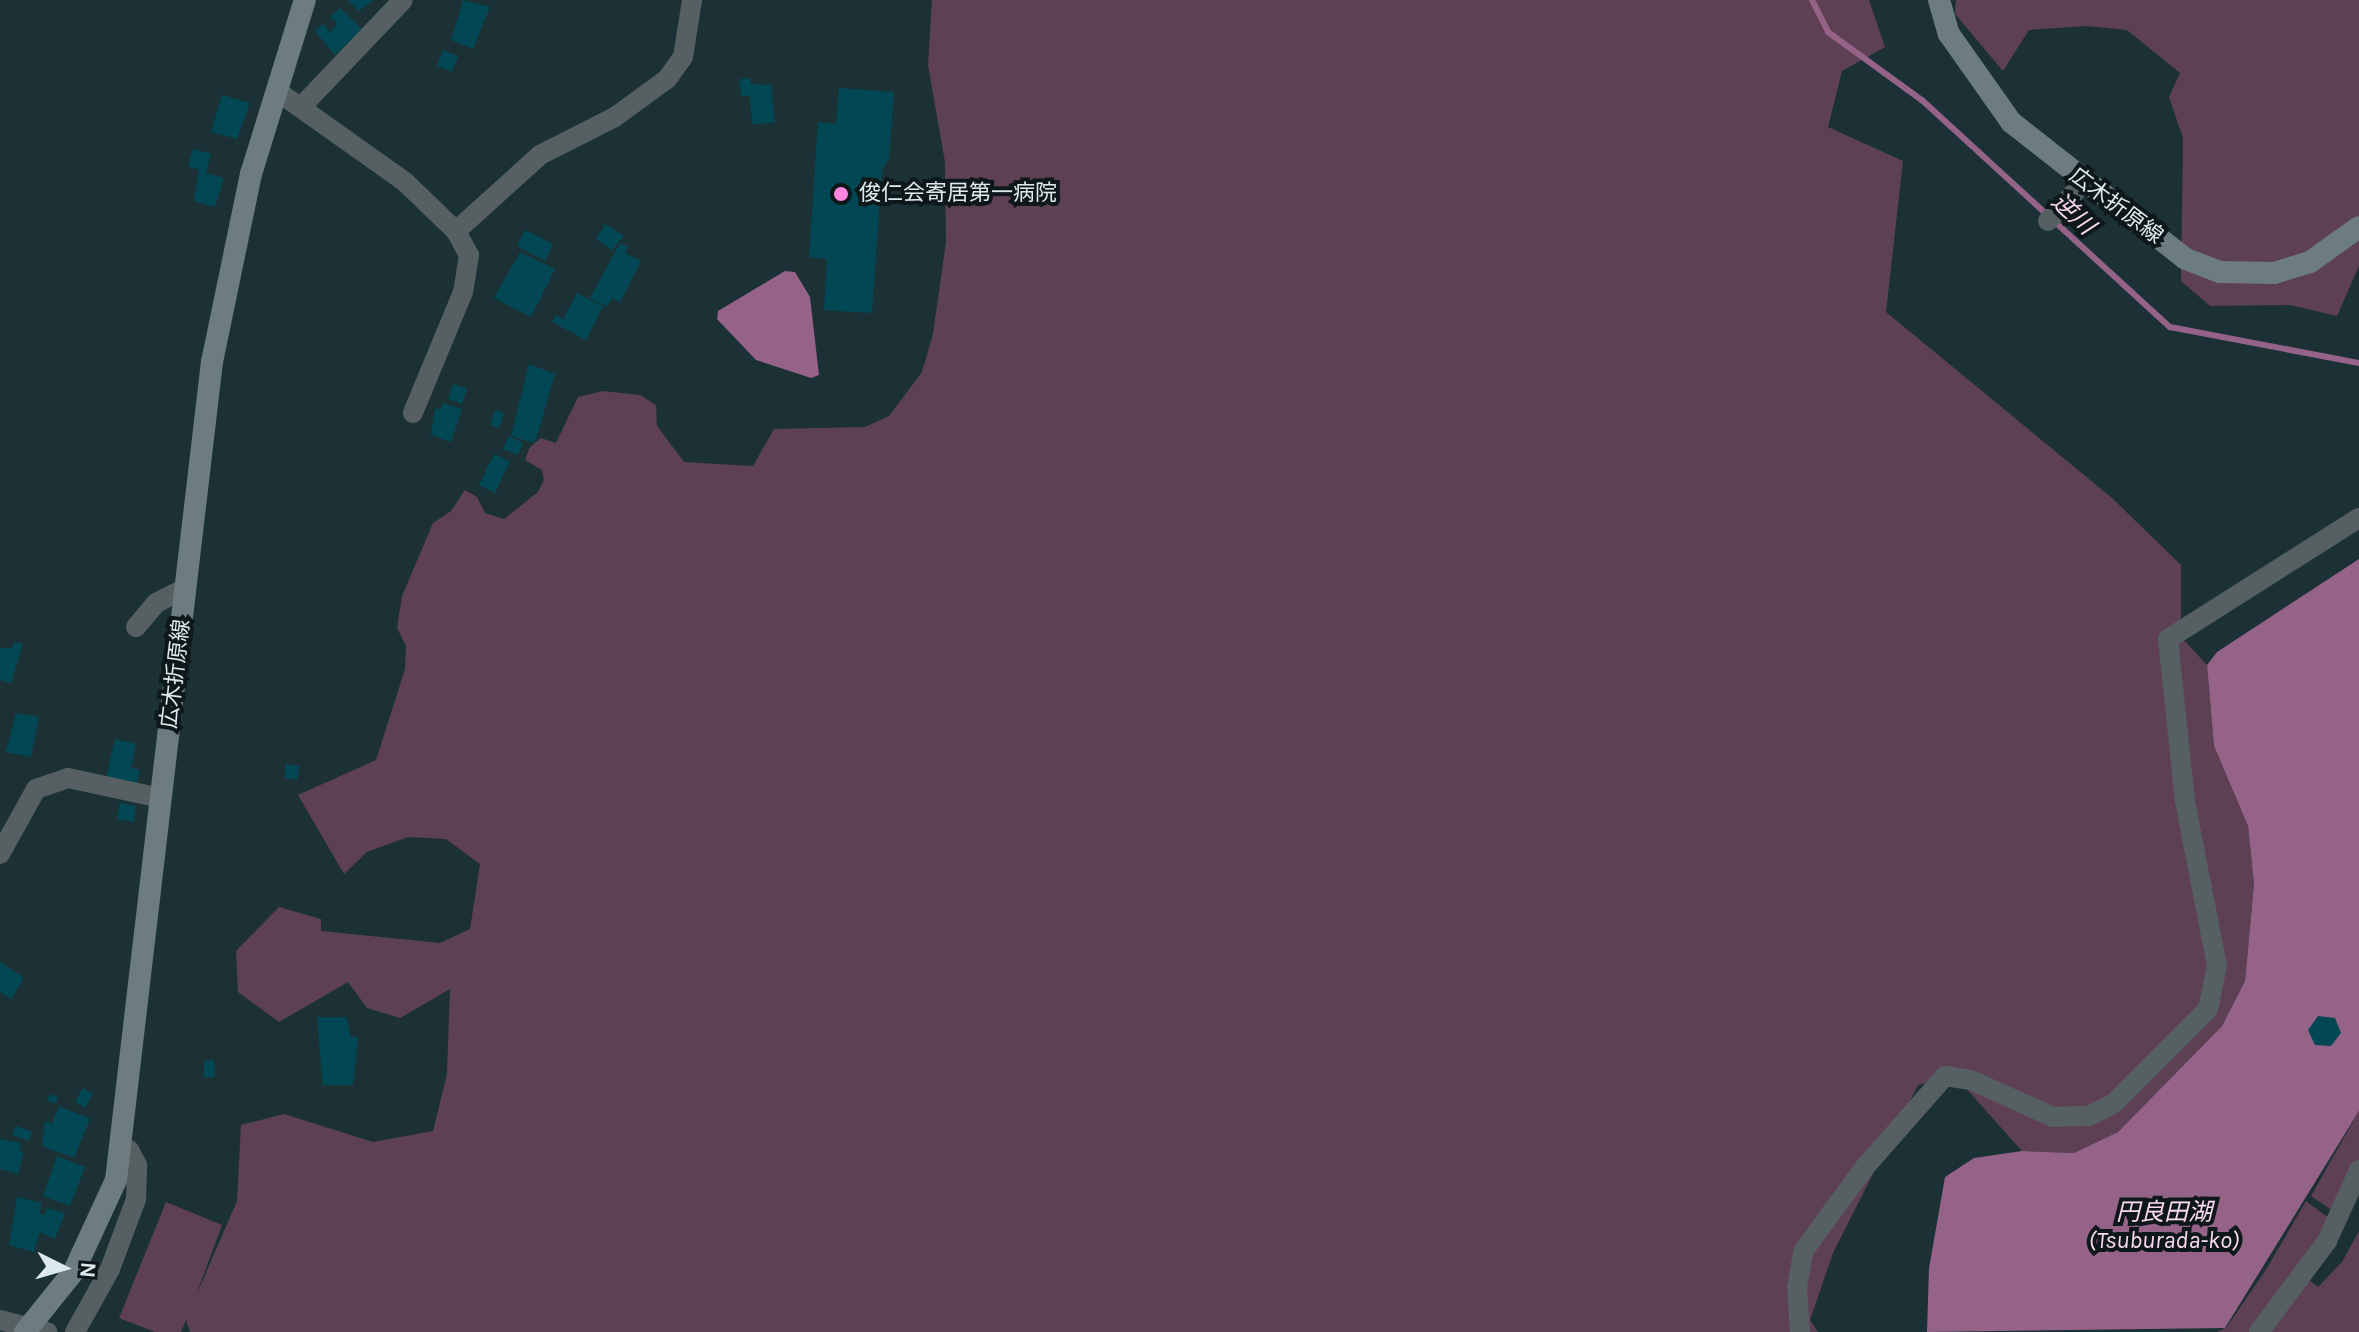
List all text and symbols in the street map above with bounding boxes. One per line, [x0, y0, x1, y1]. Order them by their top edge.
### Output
street label: 広木折原線 [2064, 162, 2168, 250]
place label: 俊仁会寄居第一病院 [859, 181, 1057, 207]
marker: 俊仁会寄居第一病院 [830, 183, 852, 205]
water label: 逆川 [2046, 187, 2100, 241]
street label: 広木折原線 [156, 618, 196, 730]
water label: 円良田湖 (Tsuburada-ko) [2088, 1199, 2240, 1255]
north arrow [24, 1228, 104, 1308]
text: N [74, 1261, 102, 1279]

